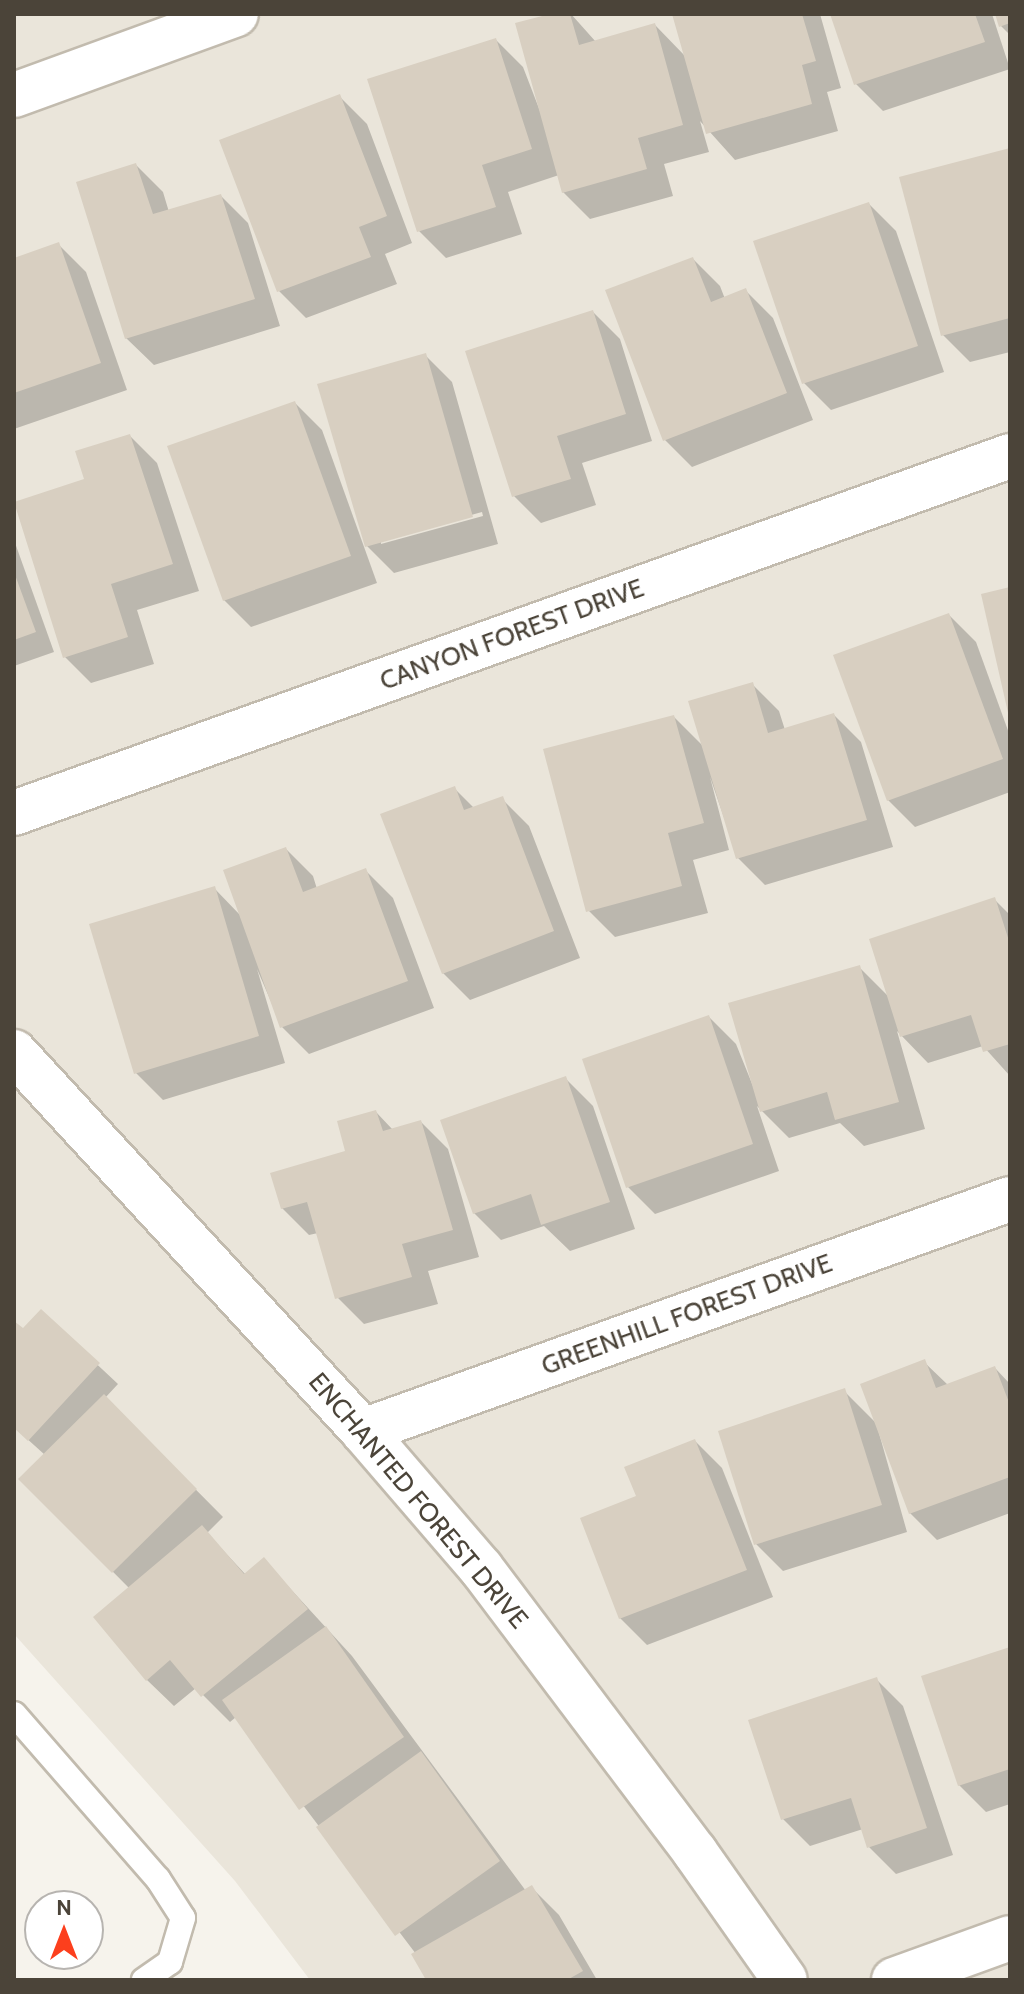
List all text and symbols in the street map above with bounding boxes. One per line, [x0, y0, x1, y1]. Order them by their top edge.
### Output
street label: CANYON FOREST DRIVE [376, 573, 648, 697]
street label: GREENHILL FOREST DRIVE [537, 1248, 837, 1382]
street label: ENCHANTED FOREST DRIVE [302, 1367, 534, 1635]
north arrow [24, 1890, 104, 1970]
text: N [56, 1894, 72, 1921]

